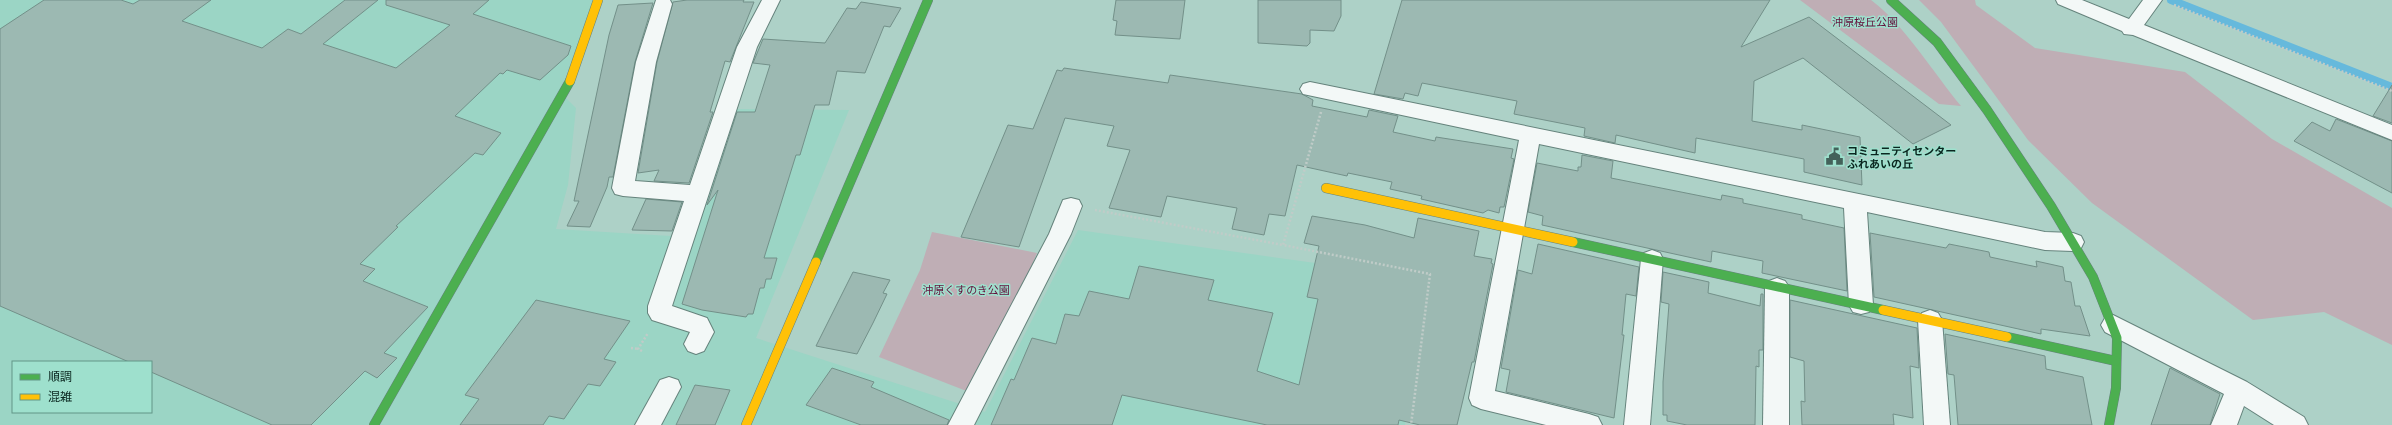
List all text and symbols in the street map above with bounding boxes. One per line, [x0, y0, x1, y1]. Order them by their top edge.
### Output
park label: 沖原桜丘公園 [1832, 15, 1898, 29]
place label: コミュニティセンター ふれあいの丘 [1847, 144, 1956, 171]
public building icon: コミュニティセンター ふれあいの丘 [1824, 147, 1844, 167]
park label: 沖原くすのき公園 [922, 283, 1010, 297]
legend [12, 361, 152, 413]
text: 順調 [48, 369, 72, 384]
text: 混雑 [48, 389, 72, 404]

